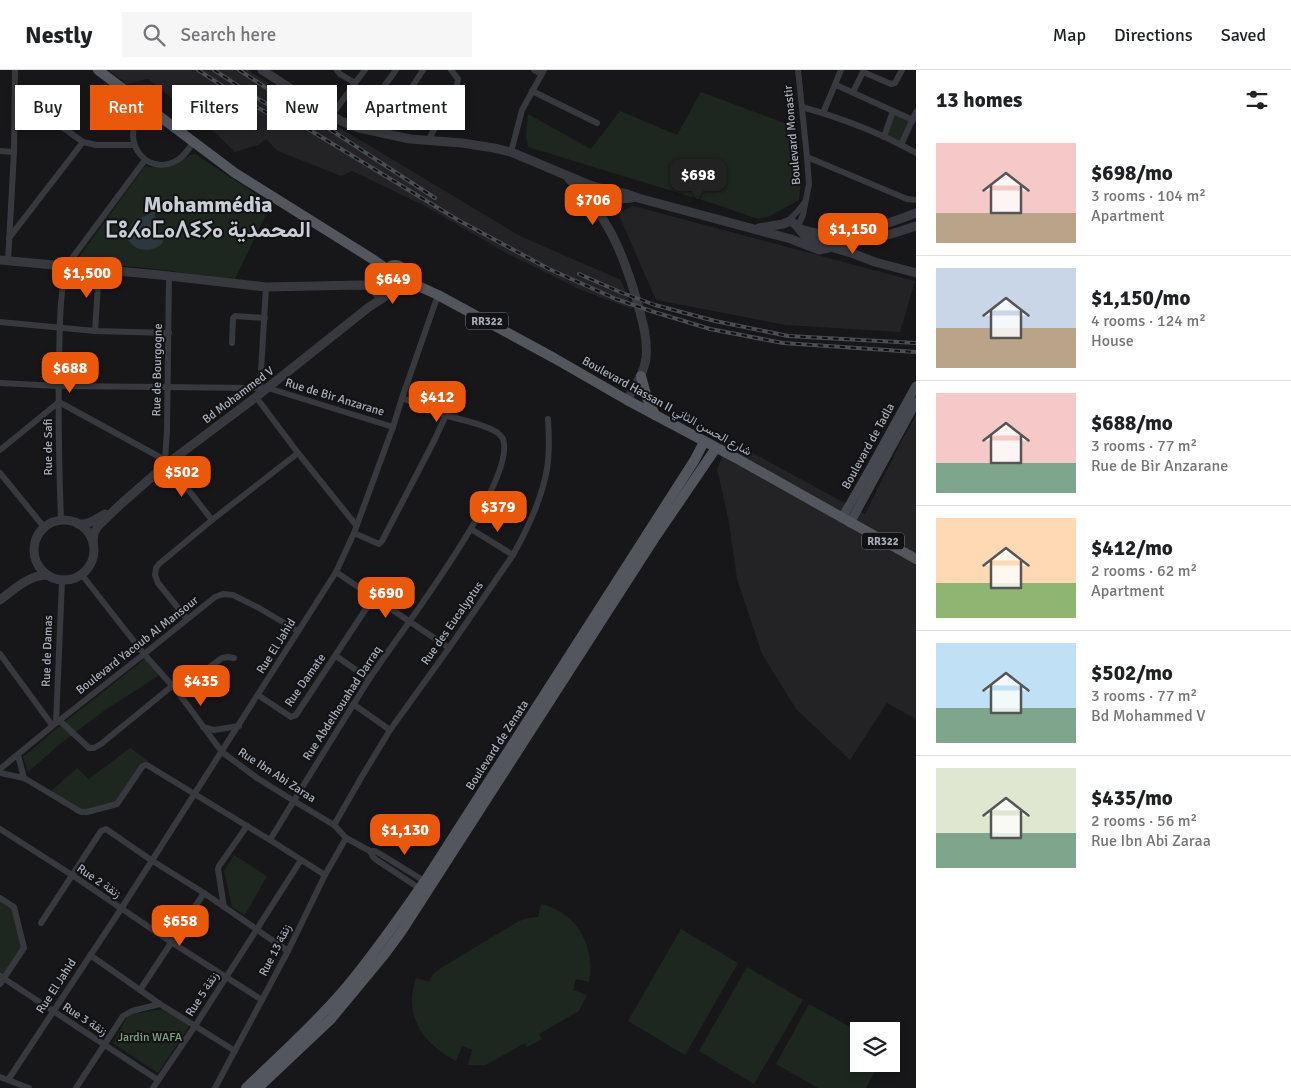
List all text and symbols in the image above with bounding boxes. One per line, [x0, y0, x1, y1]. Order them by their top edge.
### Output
search box [122, 12, 472, 57]
text: Nestly [25, 20, 92, 50]
icon: search [140, 21, 168, 49]
text: Search here [180, 23, 276, 47]
text: Map [1053, 24, 1086, 46]
text: Directions [1114, 24, 1193, 46]
text: Saved [1221, 24, 1266, 46]
street label: Boulevard Monastir [781, 84, 804, 185]
chip: Buy [15, 85, 80, 130]
chip: Rent [90, 85, 162, 130]
chip: Filters [172, 85, 257, 130]
chip: New [267, 85, 337, 130]
chip: Apartment [347, 85, 465, 130]
icon: filters [1243, 86, 1271, 114]
text: 13 homes [936, 87, 1022, 113]
pin: $698 [668, 158, 728, 201]
text: $698/mo [1091, 160, 1173, 186]
icon: home [976, 163, 1036, 223]
text: $698 [681, 165, 715, 185]
pin: $706 [563, 184, 623, 226]
text: 3 rooms · 104 m² [1091, 186, 1206, 206]
text: $706 [576, 190, 610, 210]
district label: Mohammédia ⵎⵓⵃⴰⵎⴰⴷⵉⵢⴰ المحمدية [105, 191, 311, 243]
text: Apartment [1091, 206, 1164, 226]
pin: $1,150 [812, 212, 894, 255]
text: $1,150 [829, 219, 877, 239]
pin: $1,500 [46, 256, 128, 299]
pin: $649 [363, 262, 423, 305]
text: $1,500 [63, 263, 111, 283]
text: $649 [376, 269, 410, 289]
text: $1,150/mo [1091, 285, 1190, 311]
icon: home [976, 288, 1036, 348]
text: 4 rooms · 124 m² [1091, 311, 1206, 331]
road number: RR322 [466, 312, 508, 330]
street label: Rue de Bourgogne [149, 323, 166, 417]
text: House [1091, 331, 1134, 351]
pin: $688 [40, 352, 100, 394]
street label: Boulevard Hassan II شارع الحسن الثاني [578, 353, 754, 461]
text: $688 [53, 358, 87, 378]
street label: Bd Mohammed V [200, 364, 277, 427]
street label: Rue de Bir Anzarane [283, 375, 386, 420]
pin: $412 [407, 380, 467, 423]
text: $412 [420, 387, 454, 407]
street label: Boulevard de Tadla [839, 401, 898, 492]
text: $688/mo [1091, 410, 1173, 436]
icon: home [976, 413, 1036, 473]
street label: Rue de Safi [41, 419, 56, 475]
text: 3 rooms · 77 m² [1091, 436, 1197, 456]
pin: $502 [152, 456, 212, 498]
text: Rue de Bir Anzarane [1091, 456, 1228, 476]
text: $502 [165, 462, 199, 482]
pin: $379 [468, 490, 528, 533]
text: $379 [481, 497, 515, 517]
road number: RR322 [862, 532, 904, 550]
text: $412/mo [1091, 535, 1173, 561]
icon: home [976, 538, 1036, 598]
text: 2 rooms · 62 m² [1091, 561, 1197, 581]
pin: $690 [356, 576, 416, 619]
street label: Rue des Eucalyptus [418, 579, 487, 668]
text: Apartment [1091, 581, 1164, 601]
text: $690 [369, 583, 403, 603]
street label: Boulevard Yacoub Al Mansour [73, 593, 202, 698]
street label: Rue de Damas [39, 615, 56, 687]
street label: Rue El Jahid [254, 616, 299, 677]
street label: Rue Abdelhouahad Darraq [300, 643, 385, 763]
street label: Rue Damate [282, 651, 329, 710]
text: $502/mo [1091, 660, 1173, 686]
icon: home [976, 663, 1036, 723]
pin: $435 [171, 664, 231, 707]
text: $435 [184, 671, 218, 691]
text: 3 rooms · 77 m² [1091, 686, 1197, 706]
street label: Boulevard de Zenata [463, 697, 532, 793]
text: Bd Mohammed V [1091, 706, 1205, 726]
street label: Rue Ibn Abi Zaraa [235, 745, 319, 806]
text: $435/mo [1091, 785, 1173, 811]
icon: home [976, 788, 1036, 848]
text: 2 rooms · 56 m² [1091, 811, 1197, 831]
pin: $1,130 [364, 814, 446, 856]
text: $1,130 [381, 820, 429, 840]
text: Rue Ibn Abi Zaraa [1091, 831, 1211, 851]
street label: Rue 2 زنقة [74, 861, 124, 902]
pin: $658 [150, 904, 210, 947]
text: $658 [163, 911, 197, 931]
street label: Rue 13 زنقة [256, 922, 295, 979]
street label: Rue El Jahid [33, 956, 80, 1017]
street label: Rue 5 زنقة [182, 969, 222, 1019]
street label: Rue 3 زنقة [60, 999, 110, 1039]
map controls [850, 1022, 900, 1072]
button: layers [850, 1022, 900, 1072]
park label: Jardin WAFA [118, 1030, 183, 1045]

